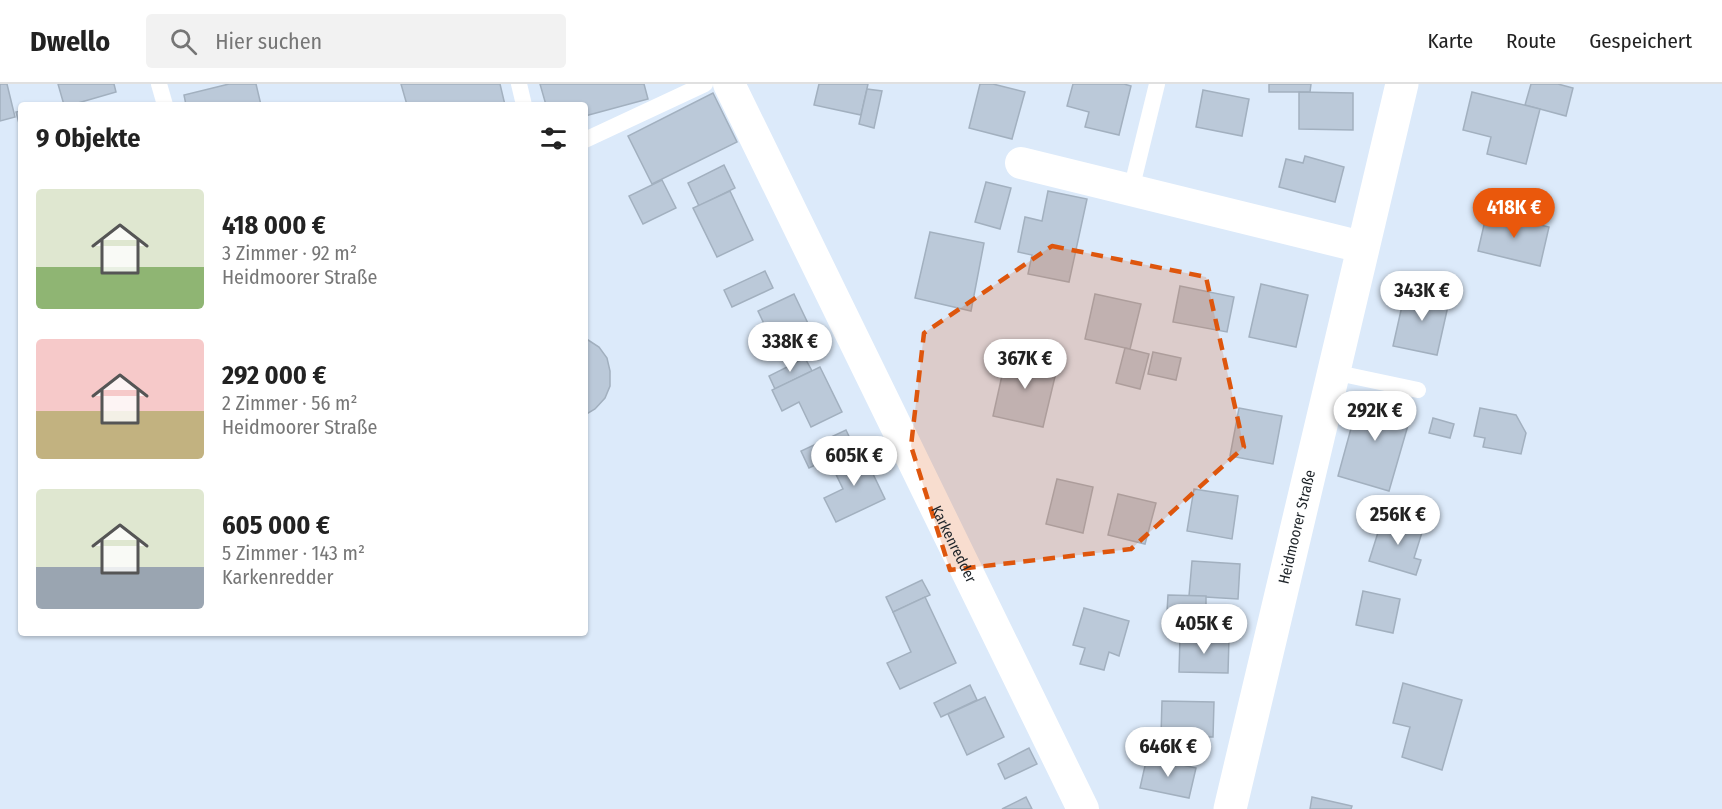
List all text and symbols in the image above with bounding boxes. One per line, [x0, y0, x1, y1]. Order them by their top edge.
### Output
search box [146, 14, 566, 68]
text: Dwello [30, 25, 110, 58]
icon: search [167, 25, 200, 58]
text: Hier suchen [215, 28, 322, 55]
text: Karte [1428, 28, 1473, 54]
text: Route [1506, 28, 1556, 54]
text: Gespeichert [1589, 28, 1692, 54]
icon: filters [537, 122, 570, 155]
text: 9 Objekte [36, 123, 140, 154]
pin: 418K € [1465, 188, 1563, 239]
text: 418K € [1487, 195, 1541, 219]
text: 418 000 € [222, 210, 326, 241]
icon: home [84, 213, 156, 285]
text: 3 Zimmer · 92 m² [222, 241, 357, 265]
text: Heidmoorer Straße [222, 265, 377, 289]
pin: 343K € [1373, 271, 1471, 322]
text: 343K € [1394, 278, 1450, 302]
pin: 338K € [741, 322, 839, 373]
text: 338K € [762, 329, 818, 353]
pin: 367K € [976, 339, 1074, 390]
text: 367K € [998, 346, 1052, 370]
text: 292 000 € [222, 360, 326, 391]
icon: home [84, 363, 156, 435]
text: 2 Zimmer · 56 m² [222, 391, 358, 415]
pin: 292K € [1326, 391, 1424, 442]
text: 292K € [1348, 398, 1402, 422]
text: Heidmoorer Straße [222, 415, 377, 439]
pin: 605K € [805, 436, 903, 487]
text: 605K € [825, 443, 883, 467]
street label: Heidmoorer Straße [1275, 468, 1319, 586]
pin: 256K € [1349, 495, 1447, 546]
text: 256K € [1370, 502, 1426, 526]
street label: Karkenredder [927, 503, 980, 586]
text: 605 000 € [222, 510, 330, 541]
icon: home [84, 513, 156, 585]
text: 5 Zimmer · 143 m² [222, 541, 365, 565]
text: Karkenredder [222, 565, 333, 589]
pin: 405K € [1155, 604, 1253, 655]
text: 405K € [1175, 611, 1233, 635]
pin: 646K € [1119, 727, 1217, 778]
text: 646K € [1139, 734, 1197, 758]

